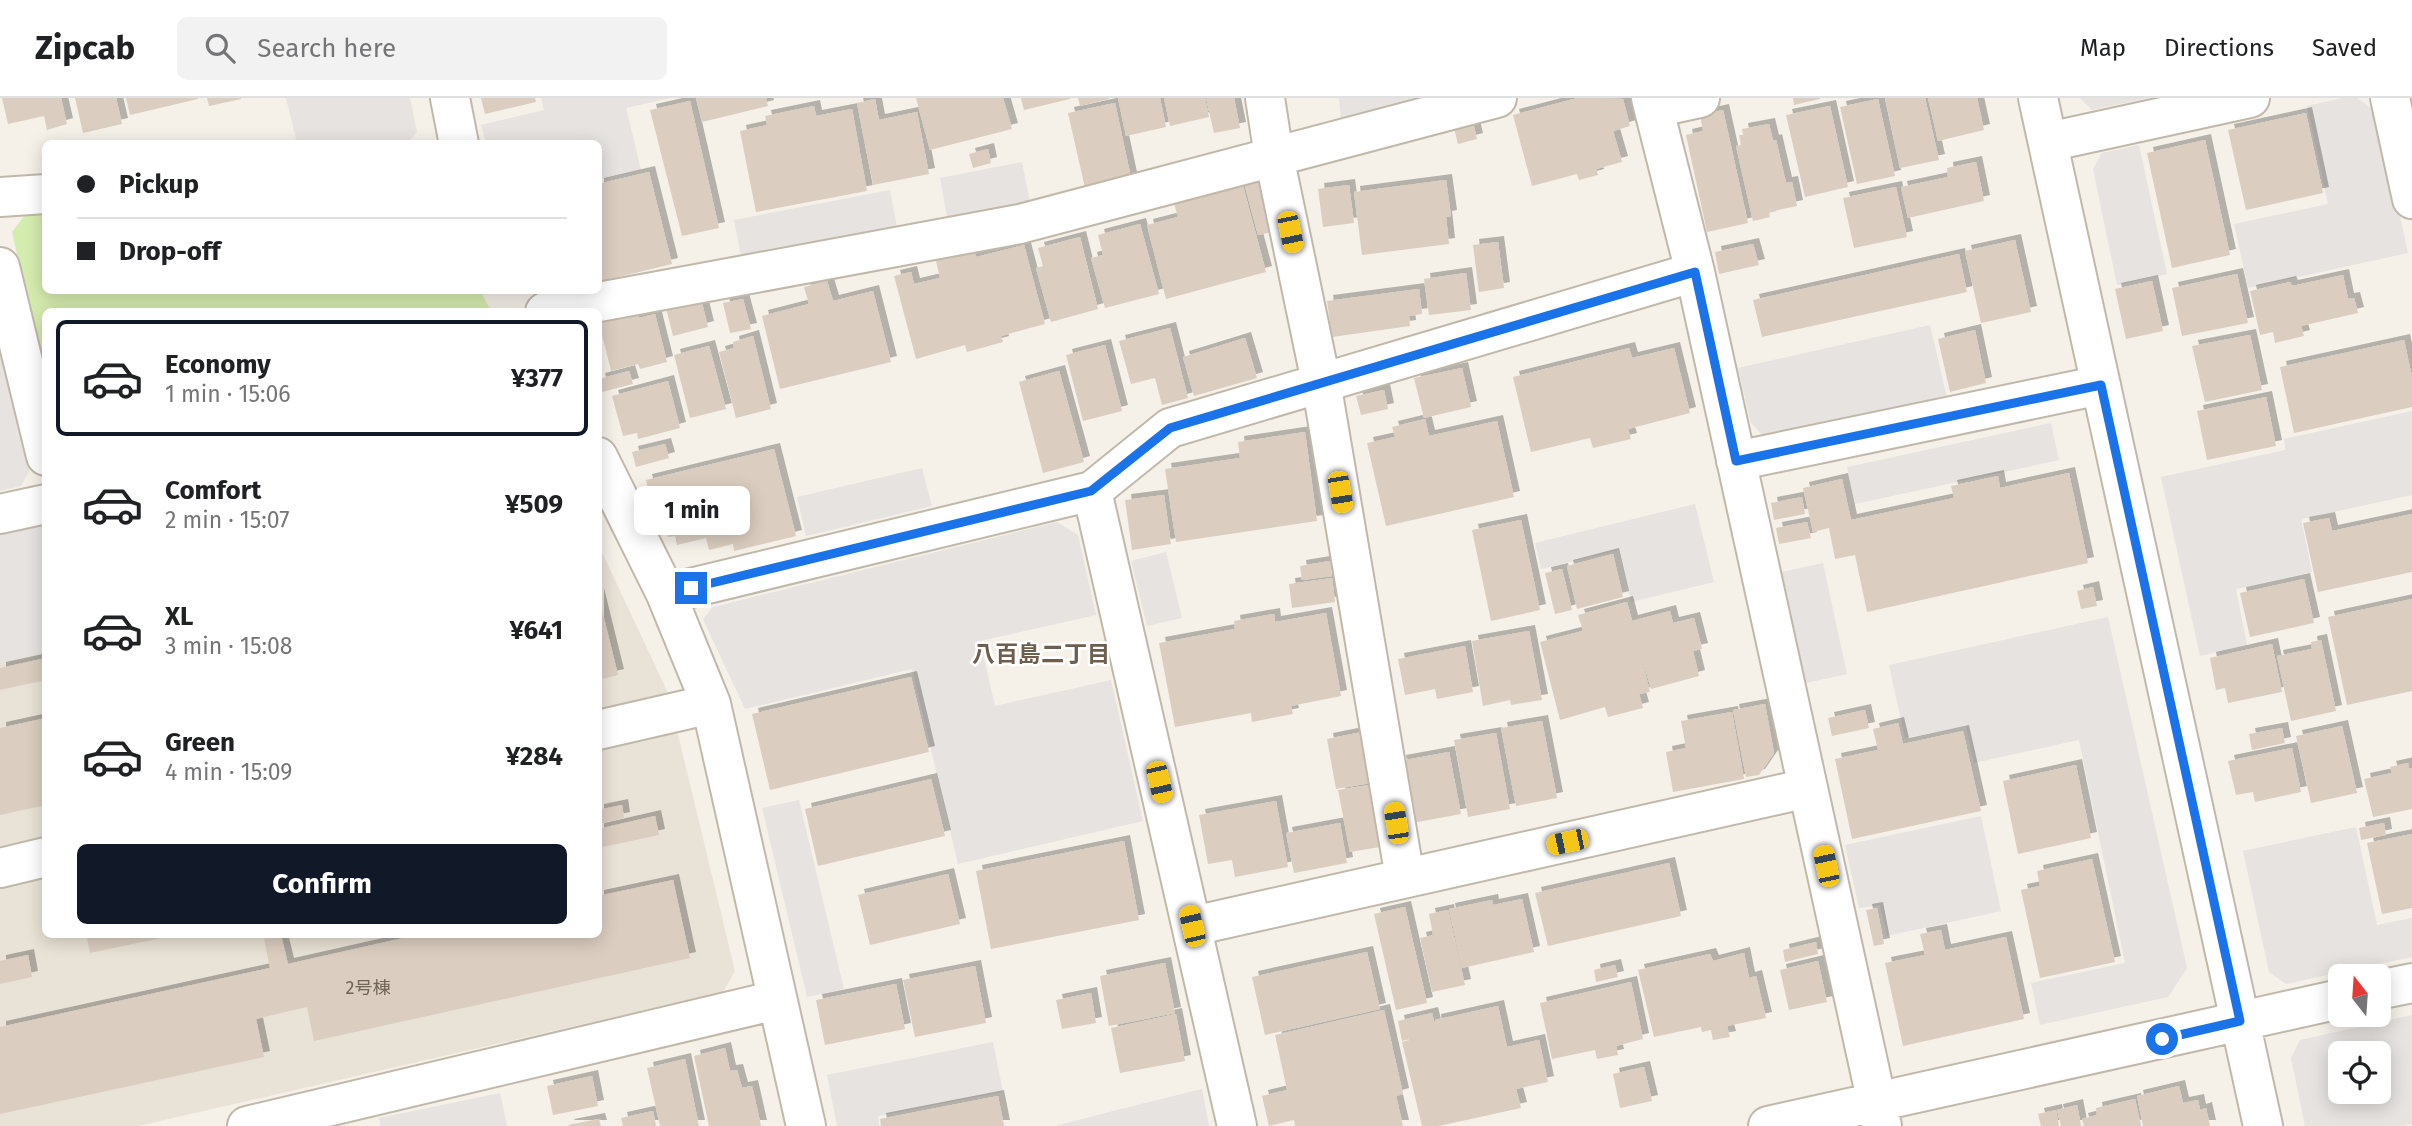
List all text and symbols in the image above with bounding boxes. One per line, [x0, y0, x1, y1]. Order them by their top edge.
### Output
search box [177, 17, 667, 80]
text: Zipcab [35, 28, 135, 68]
icon: search [201, 29, 239, 67]
text: Search here [257, 33, 396, 64]
text: Map [2080, 34, 2126, 62]
text: Directions [2164, 34, 2274, 62]
text: Saved [2312, 34, 2377, 62]
text: Pickup [119, 169, 199, 200]
car [1276, 209, 1305, 255]
text: Drop-off [119, 236, 221, 267]
icon: car [81, 347, 144, 410]
text: Economy [165, 349, 271, 380]
text: ¥377 [511, 363, 563, 394]
text: 1 min · 15:06 [165, 380, 291, 408]
car [1327, 469, 1354, 515]
icon: car [81, 473, 144, 536]
text: Comfort [165, 475, 261, 506]
callout: 1 min [633, 486, 749, 536]
text: ¥509 [505, 489, 563, 520]
text: 1 min [664, 496, 720, 524]
text: 2 min · 15:07 [165, 506, 289, 534]
route end [675, 572, 707, 604]
icon: car [81, 599, 144, 662]
text: XL [165, 601, 193, 632]
text: ¥641 [509, 615, 563, 646]
text: 3 min · 15:08 [165, 632, 292, 660]
district label: 八百島二丁目 [972, 640, 1110, 668]
icon: car [81, 725, 144, 788]
text: Green [165, 727, 235, 758]
text: ¥284 [505, 741, 563, 772]
text: 4 min · 15:09 [165, 758, 292, 786]
car [1145, 759, 1174, 805]
car [1383, 801, 1410, 845]
car [1545, 827, 1590, 857]
car [1812, 843, 1841, 889]
button: Confirm [77, 844, 567, 924]
car [1178, 903, 1207, 949]
north arrow [2328, 964, 2390, 1027]
map controls [2328, 964, 2391, 1104]
house number: 2号棟 [346, 977, 390, 999]
route start [2146, 1023, 2178, 1055]
button: locate [2328, 1041, 2391, 1104]

